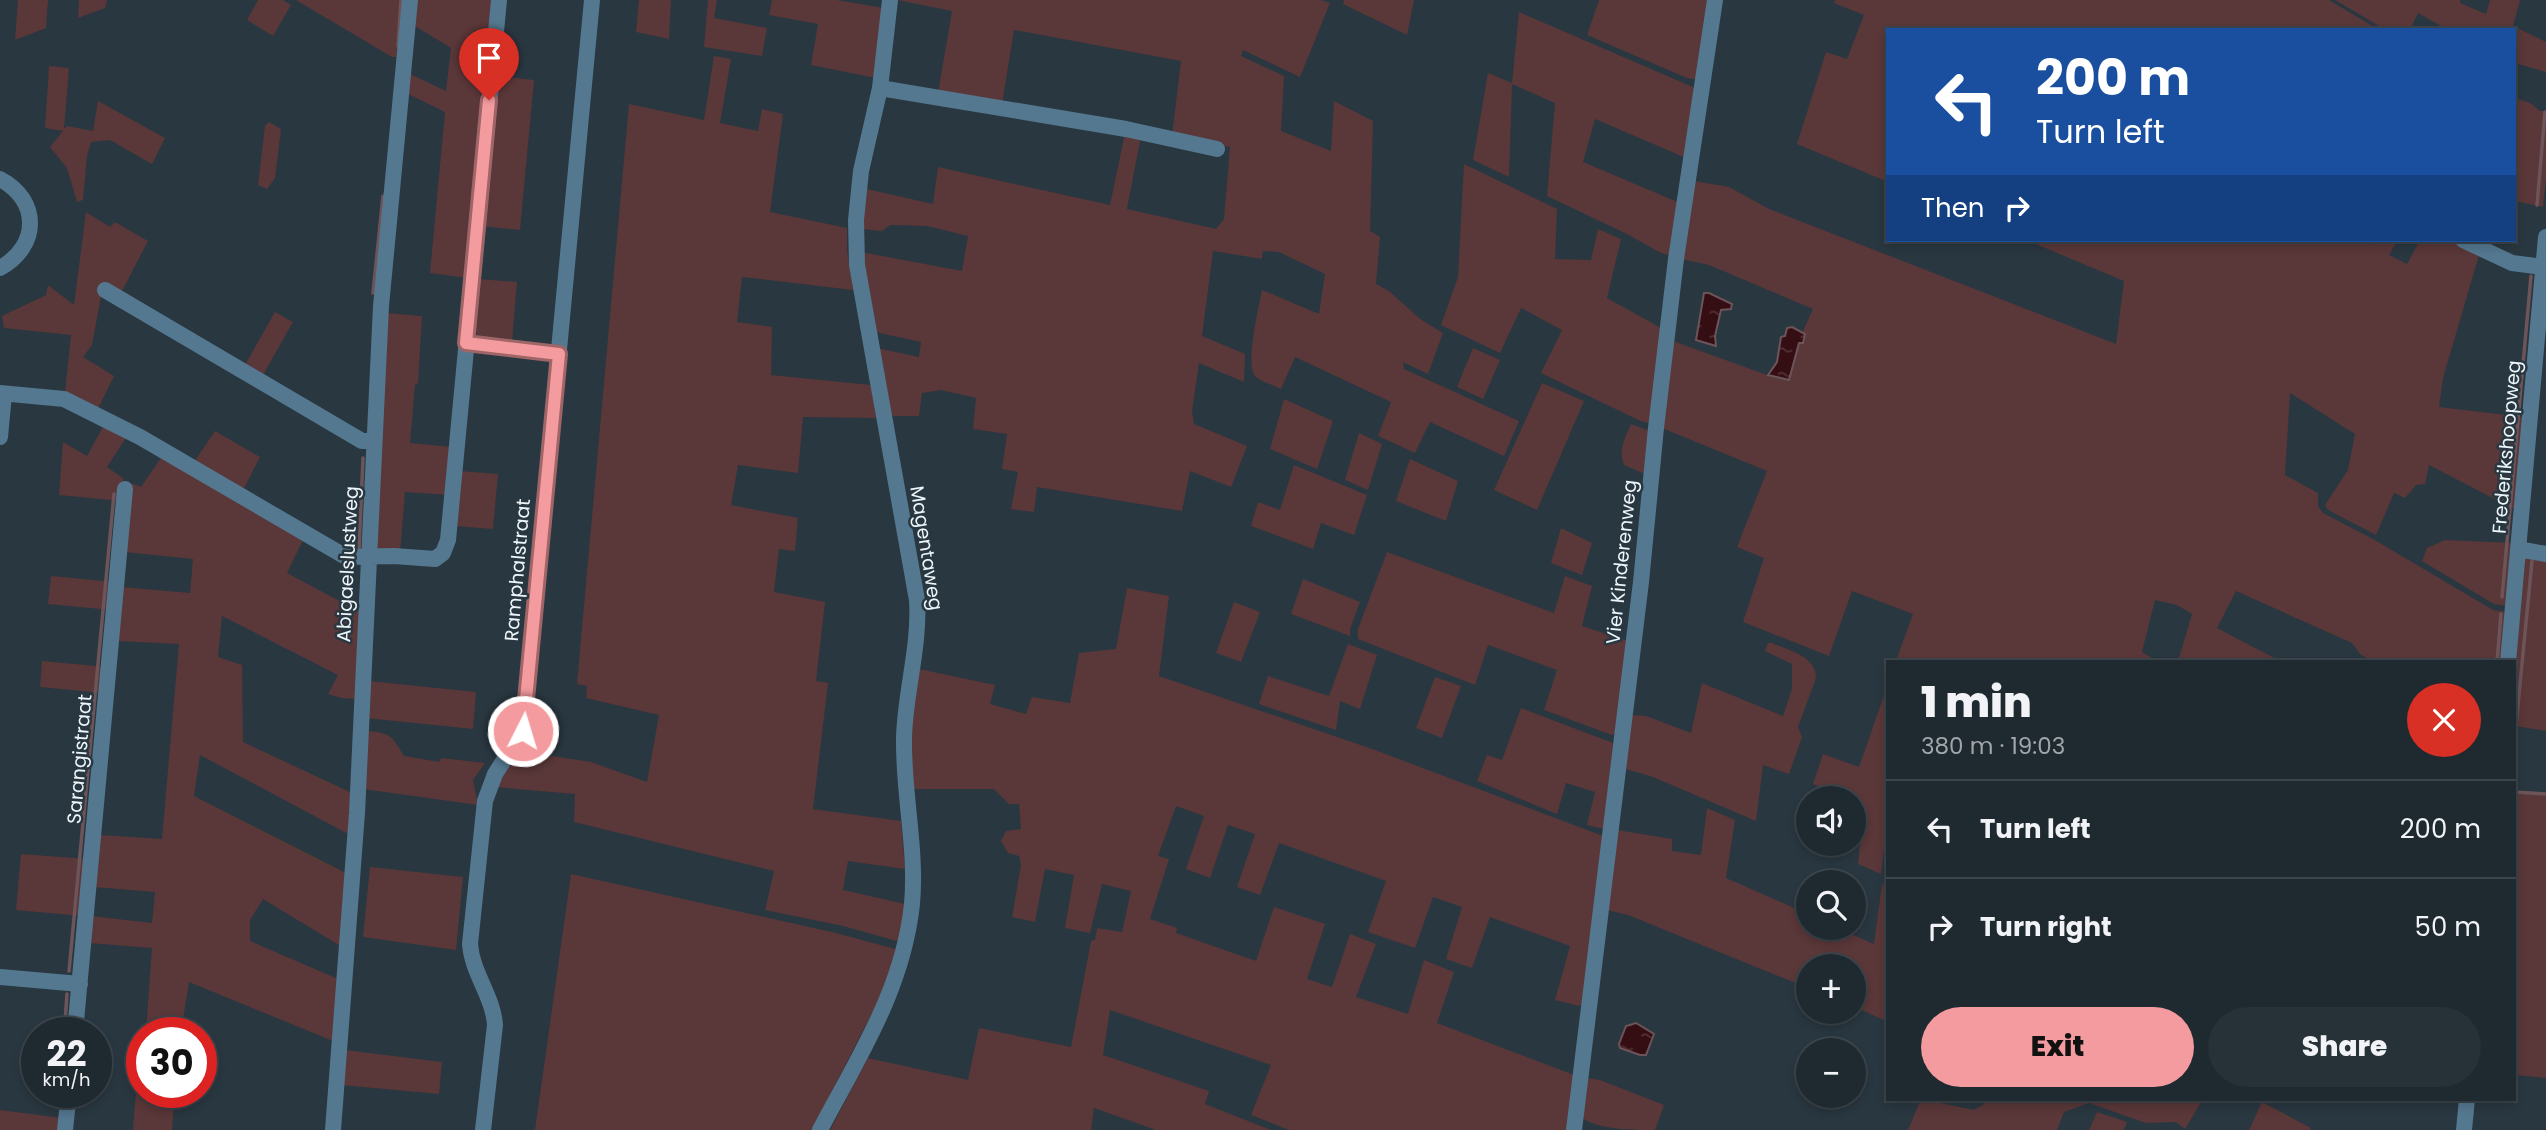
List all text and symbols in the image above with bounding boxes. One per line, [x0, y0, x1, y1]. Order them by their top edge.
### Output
pin [459, 28, 519, 100]
icon: arrive [470, 39, 508, 77]
text: 200 m [2036, 44, 2190, 112]
icon: left [1921, 56, 2012, 147]
text: Turn left [2036, 109, 2165, 154]
icon: right [1998, 189, 2036, 227]
text: Then [1921, 190, 1984, 226]
street label: Frederikshoopweg [2485, 359, 2528, 535]
street label: Vier Kinderenweg [1599, 478, 1644, 646]
street label: Magentaweg [903, 484, 950, 612]
street label: Abigaelslustweg [330, 485, 365, 643]
street label: Ramphalstraat [498, 498, 537, 642]
text: 1 min [1921, 673, 2032, 732]
button: close [2407, 683, 2481, 757]
street label: Sarangistraat [60, 693, 99, 825]
position arrow [486, 694, 560, 768]
text: 380 m · 19:03 [1921, 730, 2065, 762]
map controls [1796, 786, 1866, 1108]
button: sound [1796, 786, 1866, 856]
icon: left [1921, 810, 1959, 848]
text: Turn left [1980, 811, 2091, 847]
text: 200 m [2400, 811, 2481, 847]
button: search [1796, 870, 1866, 940]
icon: right [1921, 908, 1959, 946]
text: Turn right [1980, 909, 2112, 945]
text: 50 m [2415, 909, 2481, 945]
button: + [1796, 954, 1866, 1024]
button: Exit [1921, 1007, 2194, 1087]
button: Share [2208, 1007, 2481, 1087]
speed limit sign: 30 [126, 1017, 217, 1108]
text: 22 [47, 1029, 86, 1078]
button: − [1796, 1038, 1866, 1108]
text: km/h [43, 1067, 90, 1092]

